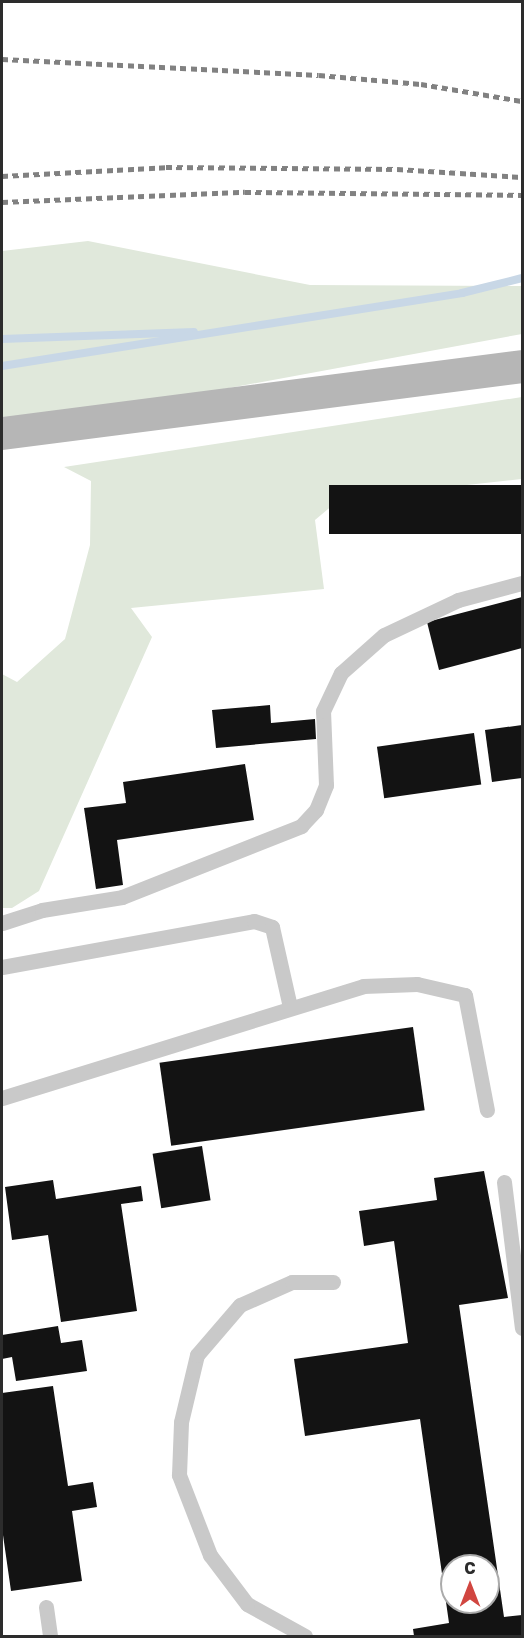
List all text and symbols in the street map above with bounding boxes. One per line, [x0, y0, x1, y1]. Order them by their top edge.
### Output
north arrow [440, 1554, 500, 1614]
text: С [464, 1558, 476, 1578]

